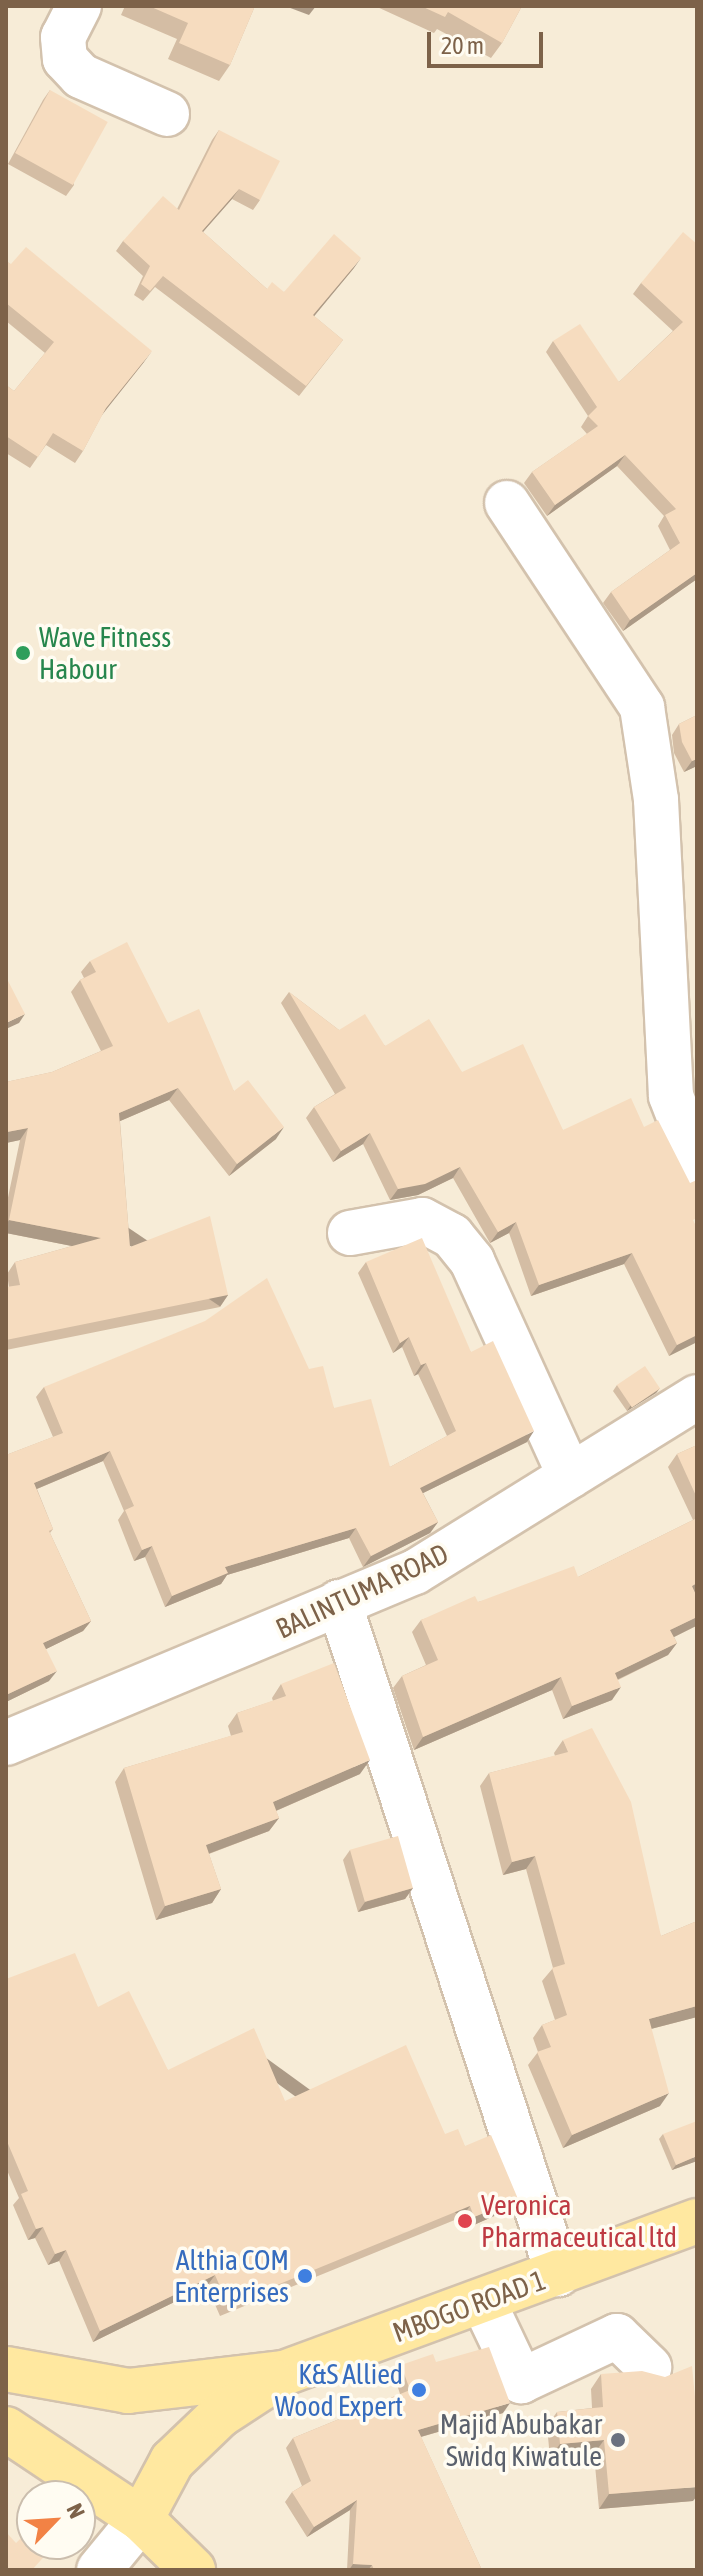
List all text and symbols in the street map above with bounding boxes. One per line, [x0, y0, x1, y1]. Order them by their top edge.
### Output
scale bar [431, 16, 547, 66]
text: 20 m [441, 32, 484, 59]
place label: Wave Fitness Habour [39, 620, 171, 686]
marker: Wave Fitness Habour [14, 644, 32, 662]
street label: BALINTUMA ROAD [271, 1536, 453, 1646]
place label: Veronica Pharmaceutical ltd [481, 2188, 677, 2254]
marker: Veronica Pharmaceutical ltd [456, 2212, 474, 2230]
place label: Althia COM Enterprises [174, 2243, 289, 2309]
street label: MBOGO ROAD 1 [388, 2263, 550, 2349]
marker: Althia COM Enterprises [296, 2267, 314, 2285]
place label: K&S Allied Wood Expert [275, 2357, 403, 2423]
marker: K&S Allied Wood Expert [410, 2381, 428, 2399]
place label: Majid Abubakar Swidq Kiwatule [440, 2407, 602, 2473]
marker: Majid Abubakar Swidq Kiwatule [609, 2431, 627, 2449]
north arrow [16, 2480, 96, 2560]
text: N [61, 2499, 90, 2522]

